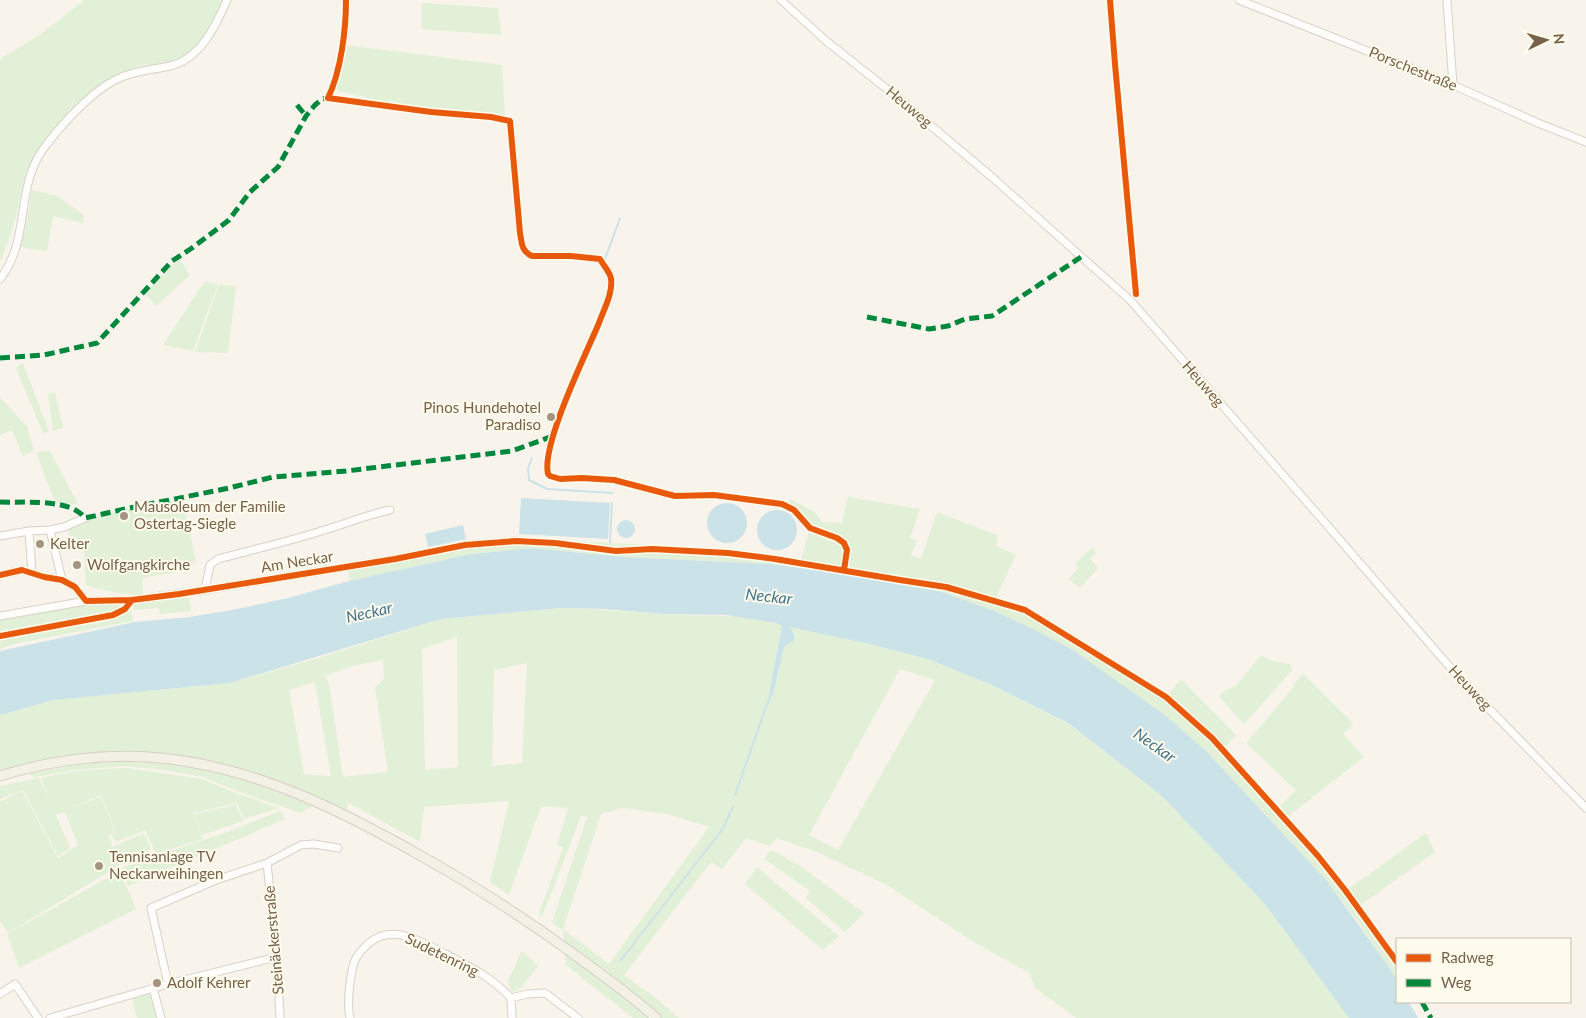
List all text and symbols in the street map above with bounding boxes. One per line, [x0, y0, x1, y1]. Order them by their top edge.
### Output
north arrow [1521, 15, 1571, 65]
text: N [1551, 33, 1568, 45]
street label: Porschestraße [1367, 42, 1460, 94]
street label: Heuweg [883, 82, 937, 131]
street label: Heuweg [1179, 357, 1229, 410]
place label: Pinos Hundehotel Paradiso [423, 398, 541, 433]
marker: Pinos Hundehotel Paradiso [545, 411, 557, 423]
place label: Mausoleum der Familie Ostertag-Siegle [134, 497, 286, 532]
marker: Mausoleum der Familie Ostertag-Siegle [118, 510, 130, 522]
place label: Kelter [50, 534, 90, 552]
marker: Kelter [34, 538, 46, 550]
street label: Am Neckar [259, 546, 335, 576]
place label: Wolfgangkirche [87, 555, 190, 573]
marker: Wolfgangkirche [71, 559, 83, 571]
water label: Neckar [745, 584, 794, 607]
water label: Neckar [344, 597, 394, 626]
street label: Heuweg [1445, 661, 1496, 714]
water label: Neckar [1131, 723, 1180, 766]
place label: Tennisanlage TV Neckarweihingen [109, 847, 223, 882]
marker: Tennisanlage TV Neckarweihingen [93, 860, 105, 872]
street label: Steinäckerstraße [259, 885, 287, 995]
street label: Sudetenring [403, 929, 482, 980]
legend [1396, 938, 1571, 1003]
text: Radweg [1441, 948, 1494, 966]
place label: Adolf Kehrer [167, 973, 251, 991]
text: Weg [1441, 973, 1472, 991]
marker: Adolf Kehrer [151, 977, 163, 989]

